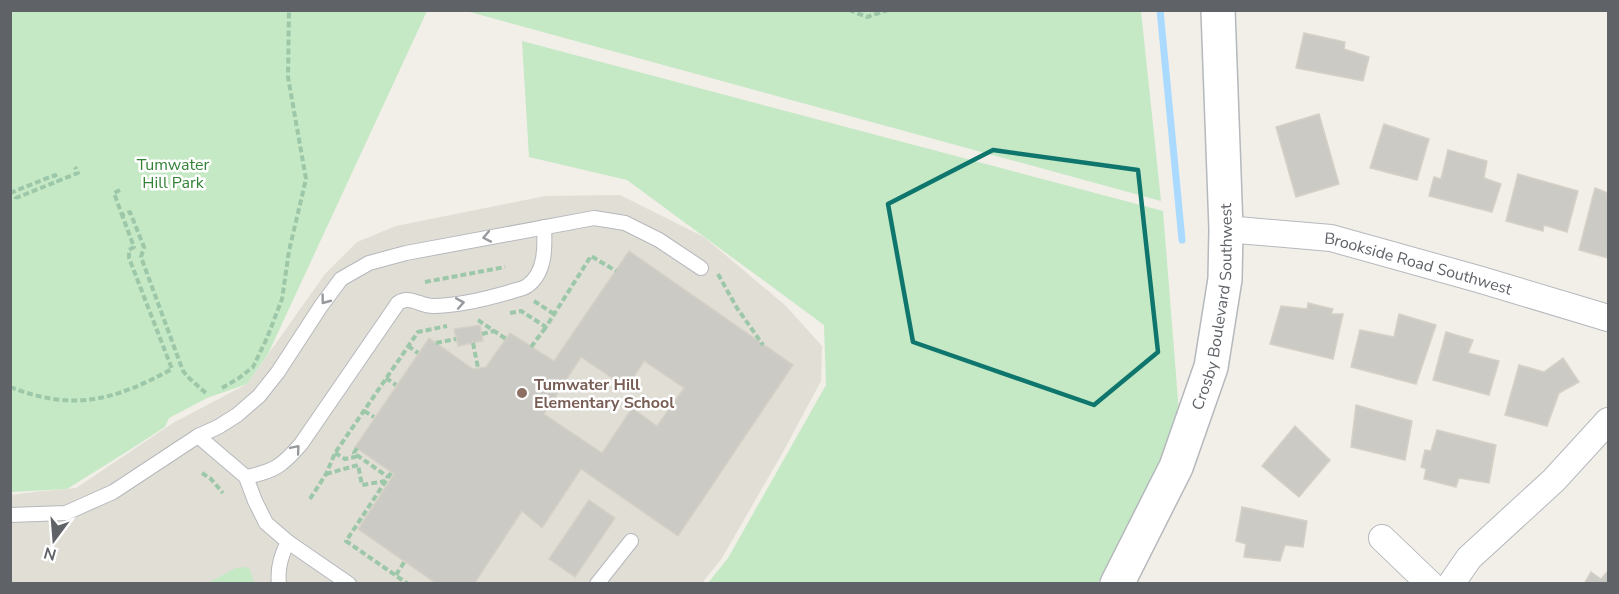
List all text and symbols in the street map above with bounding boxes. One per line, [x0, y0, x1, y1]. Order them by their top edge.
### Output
park label: Tumwater Hill Park [137, 154, 210, 194]
street label: Crosby Boulevard Southwest [1187, 203, 1238, 413]
street label: Brookside Road Southwest [1323, 227, 1515, 301]
one-way arrow [482, 230, 492, 243]
one-way arrow [322, 294, 333, 305]
one-way arrow [455, 297, 465, 310]
place label: Tumwater Hill Elementary School [534, 374, 674, 414]
marker: Tumwater Hill Elementary School [515, 386, 529, 400]
one-way arrow [288, 445, 299, 456]
north arrow [24, 510, 84, 570]
text: N [41, 541, 59, 566]

